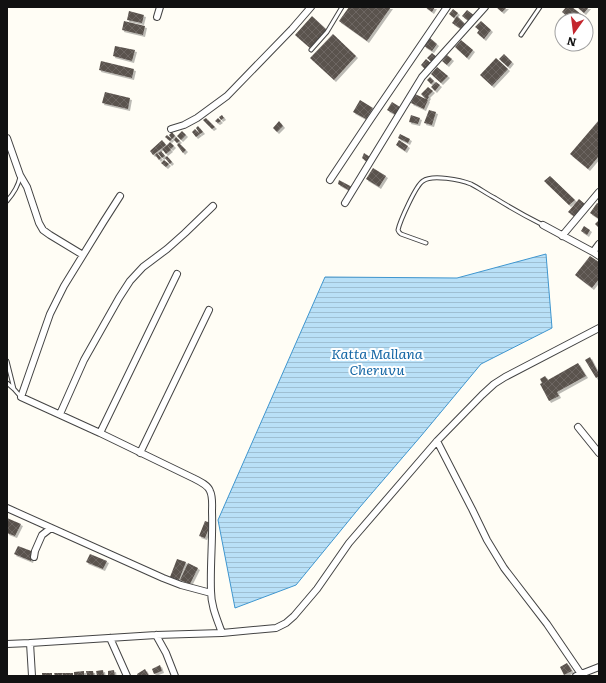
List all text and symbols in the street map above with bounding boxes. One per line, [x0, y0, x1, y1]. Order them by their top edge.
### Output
north arrow [554, 12, 594, 52]
text: N [565, 34, 578, 52]
water label: Katta Mallana Cheruvu [331, 343, 423, 379]

